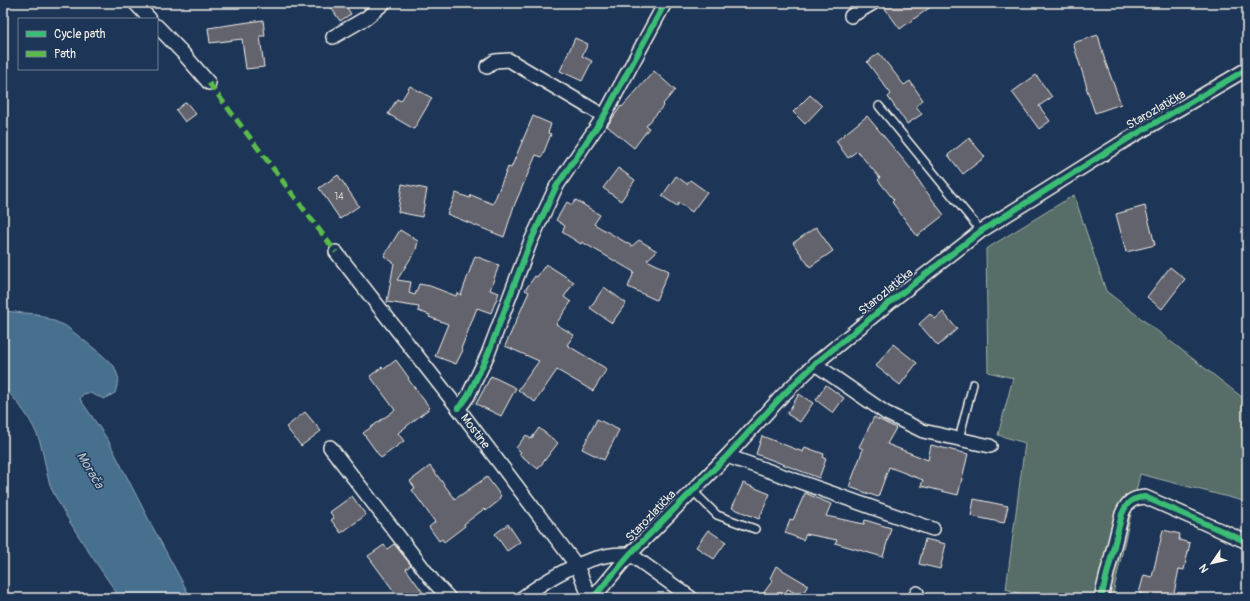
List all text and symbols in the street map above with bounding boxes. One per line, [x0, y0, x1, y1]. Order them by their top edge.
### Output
legend [18, 18, 158, 70]
text: Cycle path [54, 27, 106, 42]
text: Path [54, 47, 76, 62]
street label: Starozlatička [1124, 87, 1189, 133]
house number: 14 [334, 191, 344, 203]
street label: Starozlatička [856, 265, 917, 319]
street label: Mostine [457, 411, 494, 452]
water label: Morača [73, 449, 108, 492]
street label: Starozlatička [623, 487, 680, 545]
north arrow [1192, 543, 1232, 583]
text: N [1196, 561, 1212, 575]

